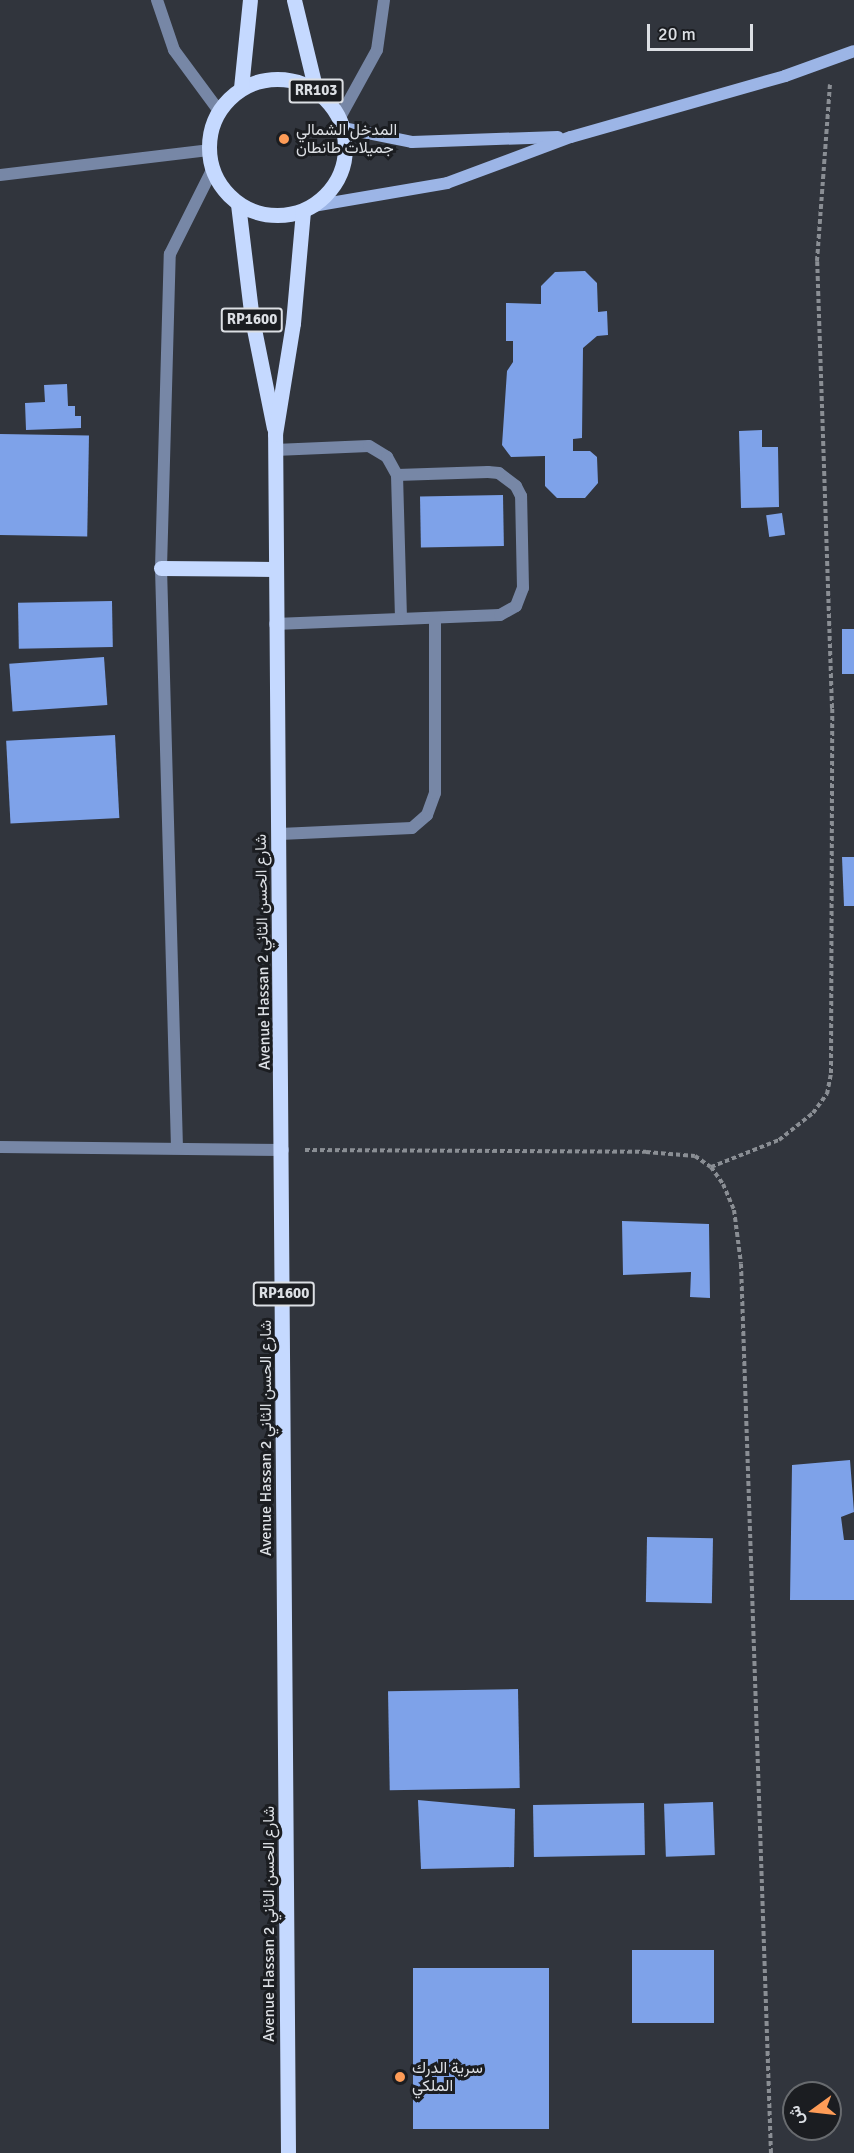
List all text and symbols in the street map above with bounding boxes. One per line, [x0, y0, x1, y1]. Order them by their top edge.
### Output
scale bar [650, 12, 756, 50]
text: 20 m [658, 23, 696, 45]
road number: RR103 [288, 79, 344, 103]
place label: المدخل الشمالي جميلات طانطان [296, 120, 397, 158]
marker: المدخل الشمالي جميلات طانطان [277, 132, 291, 146]
road number: RP1600 [220, 308, 284, 332]
street label: Avenue Hassan 2 شارع الحسن الثاني [251, 834, 275, 1070]
road number: RP1600 [252, 1282, 316, 1306]
street label: Avenue Hassan 2 شارع الحسن الثاني [256, 1320, 276, 1556]
street label: Avenue Hassan 2 شارع الحسن الثاني [259, 1806, 279, 2042]
place label: سرية الدرك الملكي [412, 2058, 483, 2096]
marker: سرية الدرك الملكي [393, 2070, 407, 2084]
north arrow [782, 2081, 842, 2141]
text: ش [784, 2103, 809, 2127]

